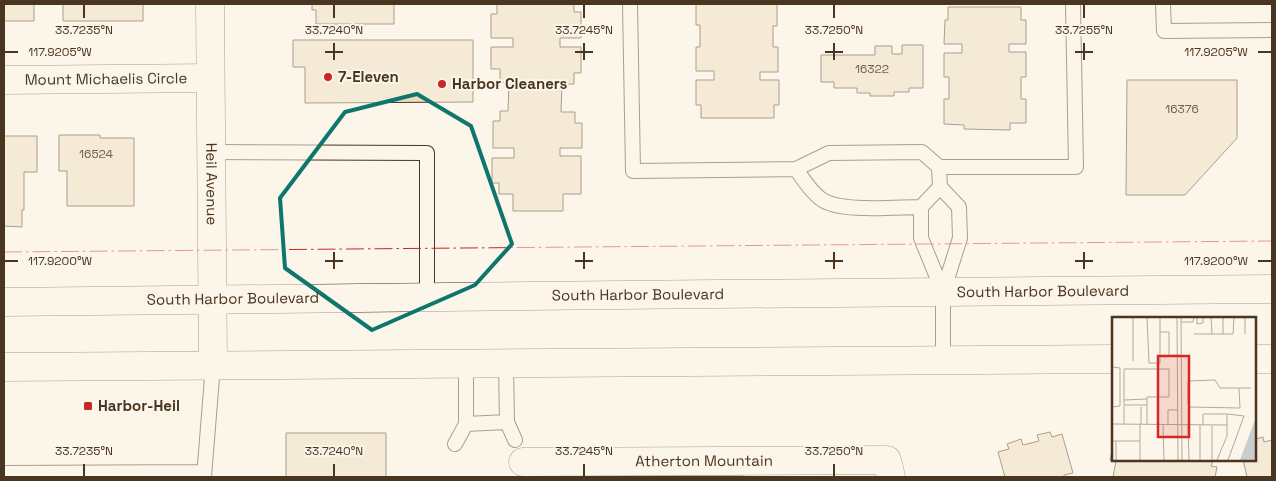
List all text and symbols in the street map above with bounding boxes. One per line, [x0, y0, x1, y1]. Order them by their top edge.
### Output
text: 33.7235°N [55, 22, 113, 38]
text: 33.7240°N [305, 22, 363, 38]
text: 33.7245°N [555, 22, 613, 38]
text: 33.7250°N [805, 22, 863, 38]
text: 33.7255°N [1055, 22, 1113, 38]
text: 117.9205°W [28, 44, 92, 60]
text: 117.9205°W [1184, 44, 1248, 60]
house number: 16322 [855, 61, 889, 77]
place label: 7-Eleven [338, 67, 399, 86]
street label: Mount Michaelis Circle [24, 68, 188, 89]
marker: 7-Eleven [322, 71, 334, 83]
place label: Harbor Cleaners [452, 74, 568, 93]
marker: Harbor Cleaners [436, 78, 448, 90]
house number: 16376 [1165, 101, 1199, 117]
street label: Heil Avenue [202, 143, 222, 226]
house number: 16524 [79, 146, 113, 162]
text: 117.9200°W [28, 253, 93, 269]
text: 117.9200°W [1184, 253, 1249, 269]
street label: South Harbor Boulevard [957, 281, 1129, 301]
street label: South Harbor Boulevard [552, 284, 724, 304]
street label: South Harbor Boulevard [147, 288, 319, 309]
inset map [1112, 317, 1256, 461]
place label: Harbor-Heil [98, 396, 180, 415]
marker: Harbor-Heil [82, 400, 94, 412]
text: 33.7235°N [55, 443, 113, 459]
text: 33.7240°N [305, 443, 363, 459]
text: 33.7245°N [555, 443, 613, 459]
text: 33.7250°N [805, 443, 863, 459]
street label: Atherton Mountain [635, 451, 773, 470]

